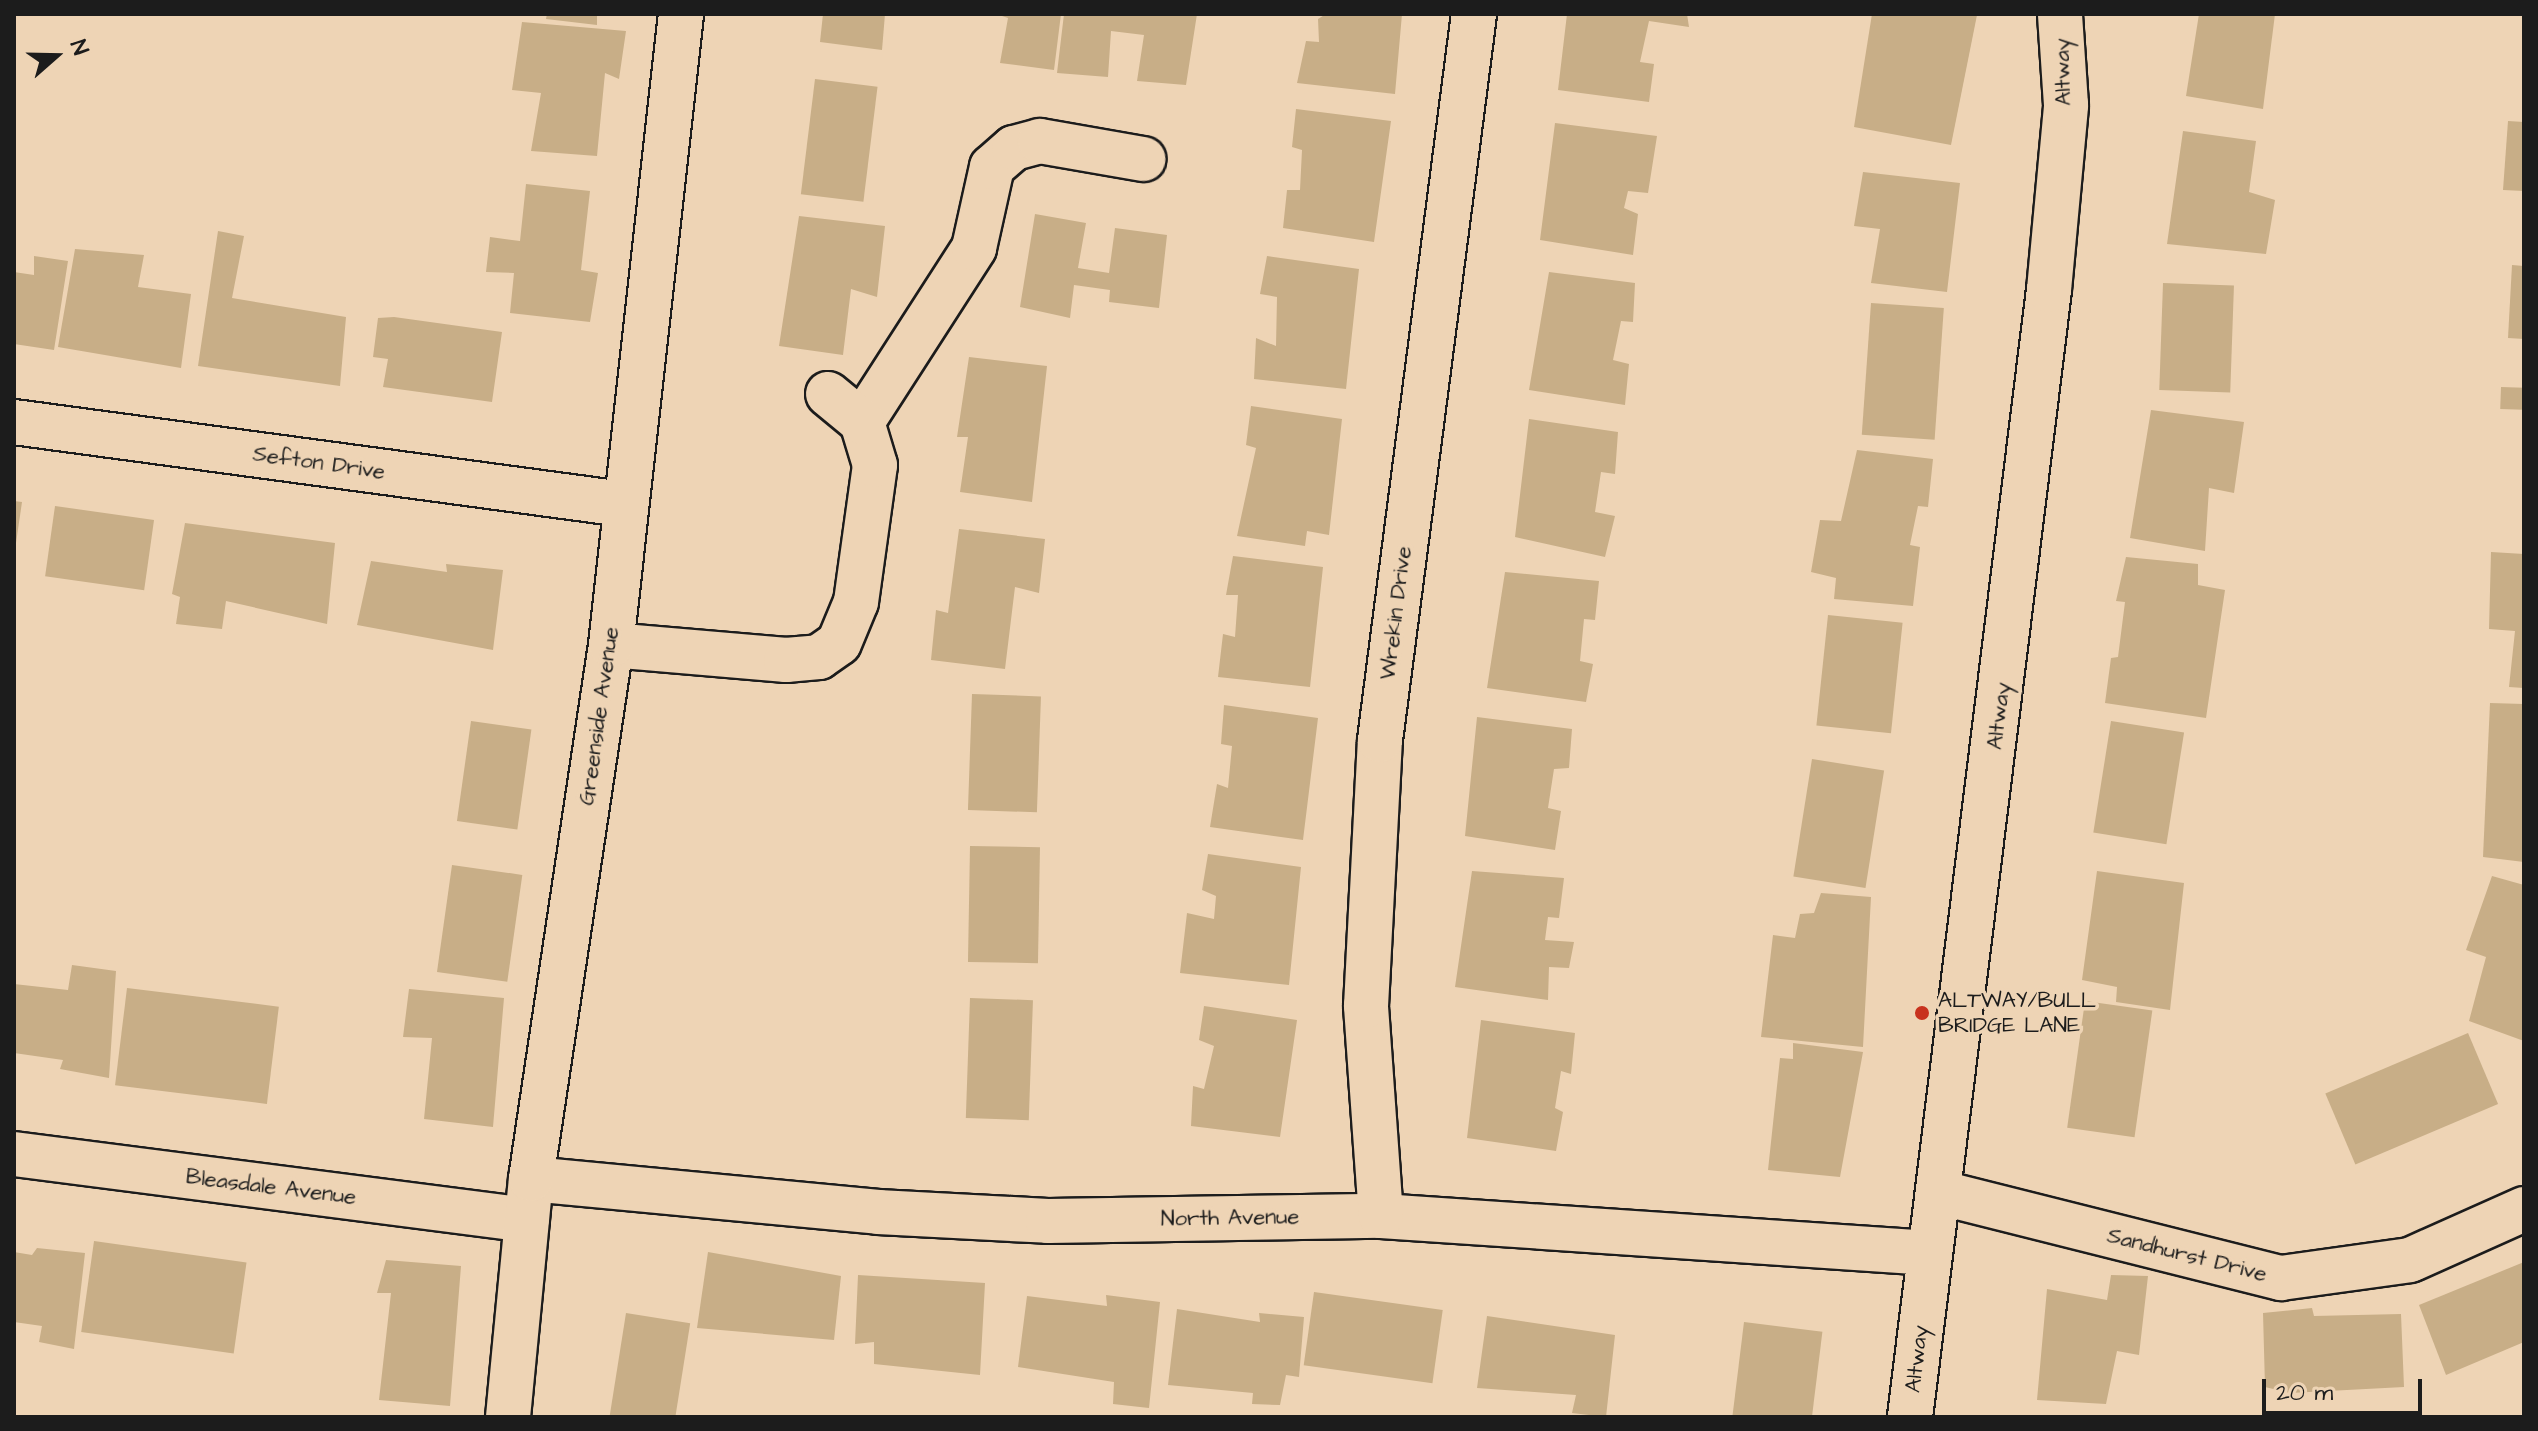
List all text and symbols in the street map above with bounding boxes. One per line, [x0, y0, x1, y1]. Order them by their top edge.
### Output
north arrow [16, 16, 96, 96]
text: N [62, 36, 96, 59]
street label: Altway [2049, 38, 2077, 106]
street label: Sefton Drive [251, 441, 387, 485]
street label: Wrekin Drive [1375, 545, 1417, 681]
street label: Greenside Avenue [573, 625, 625, 807]
street label: Altway [1982, 681, 2016, 751]
place label: ALTWAY/BULL BRIDGE LANE [1938, 987, 2096, 1038]
marker: ALTWAY/BULL BRIDGE LANE [1913, 1004, 1931, 1022]
street label: Bleasdale Avenue [184, 1163, 358, 1211]
street label: North Avenue [1161, 1204, 1299, 1232]
street label: Sandhurst Drive [2104, 1222, 2270, 1288]
street label: Altway [1900, 1324, 1934, 1394]
scale bar [2266, 1363, 2426, 1413]
text: 20 m [2276, 1376, 2333, 1410]

